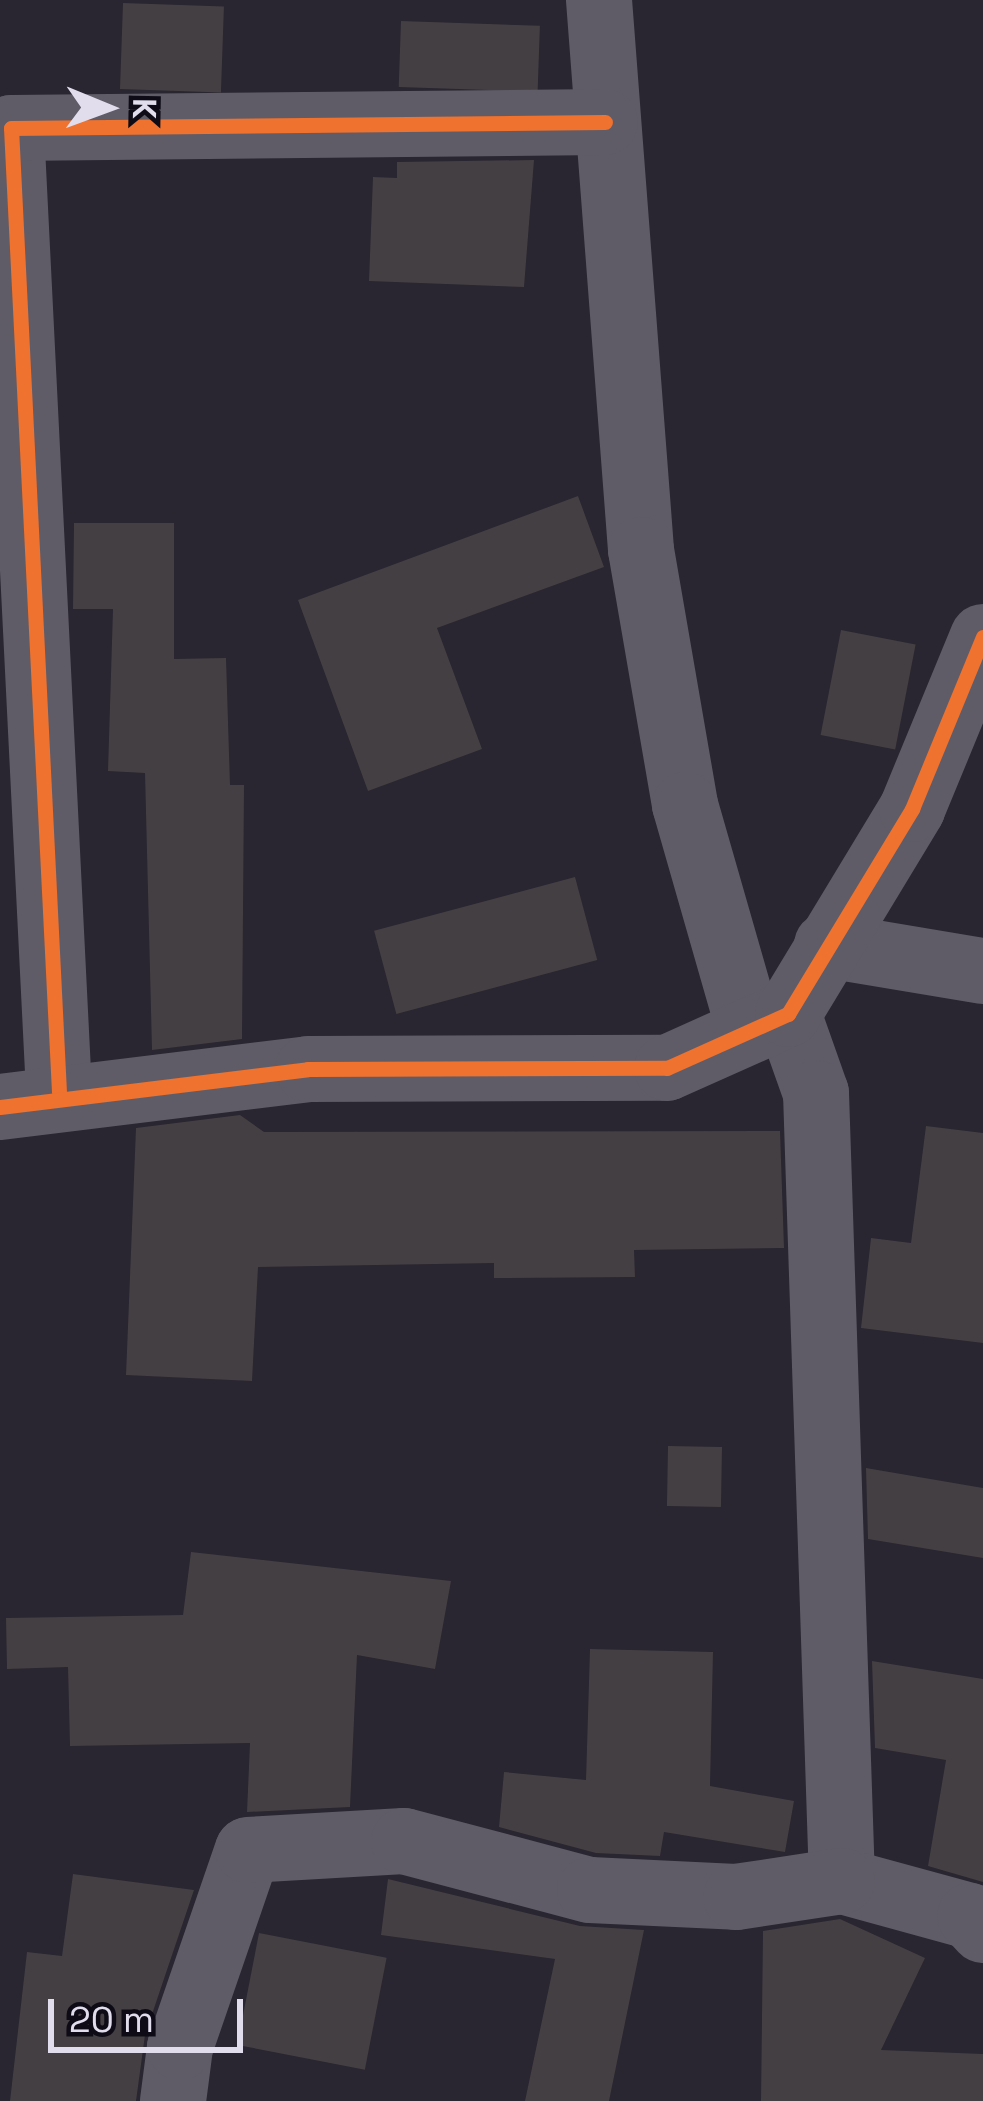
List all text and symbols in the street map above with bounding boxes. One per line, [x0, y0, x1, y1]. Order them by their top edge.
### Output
north arrow [48, 48, 168, 168]
text: K [123, 98, 165, 119]
scale bar [54, 1975, 249, 2049]
text: 20 m [69, 1997, 154, 2043]

